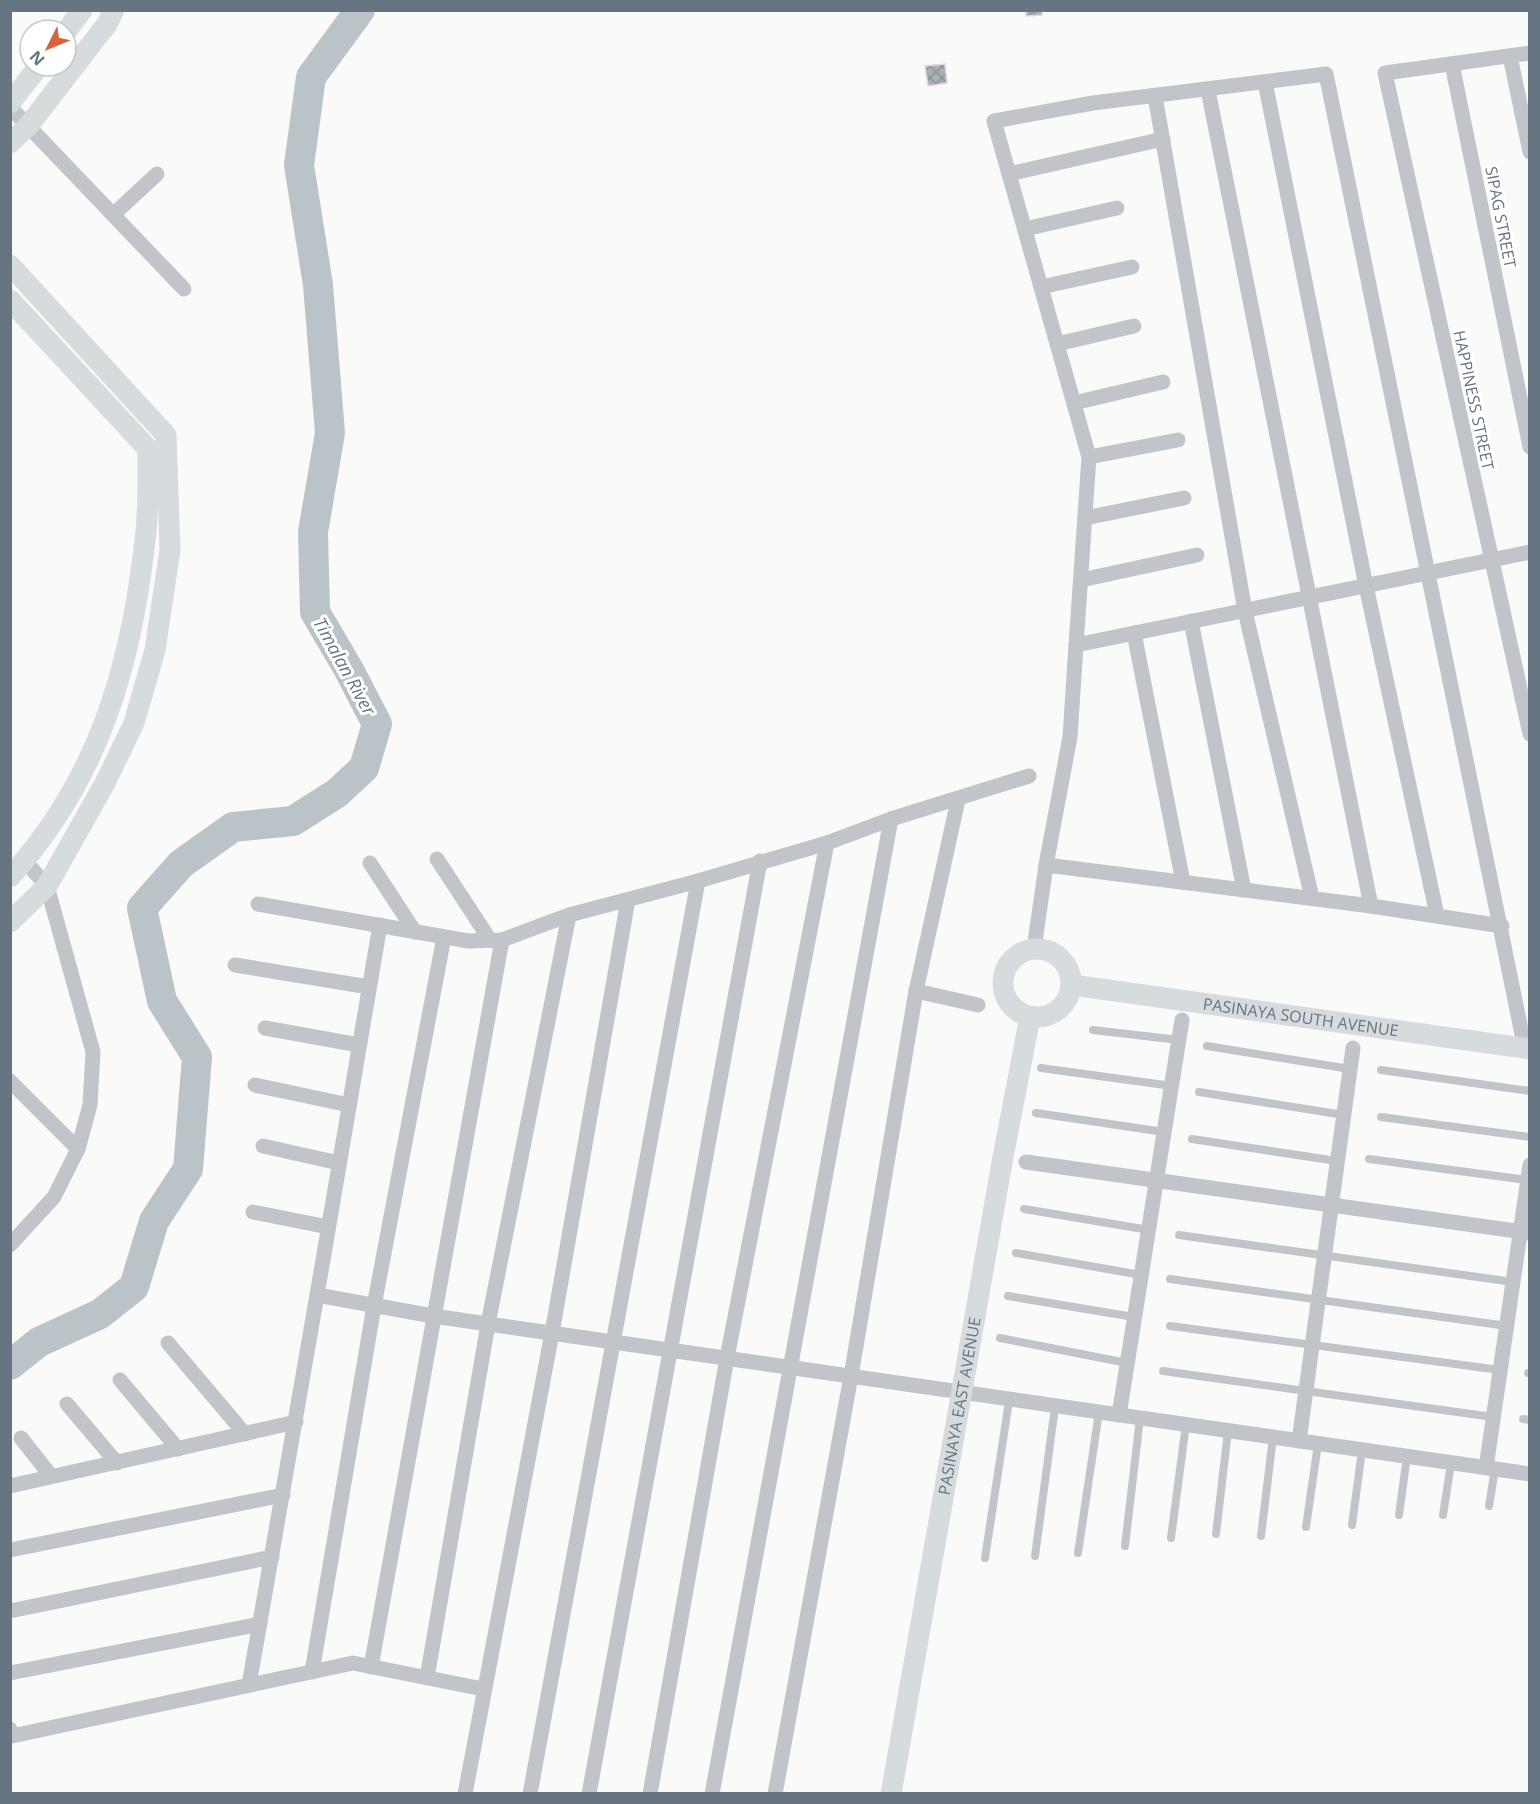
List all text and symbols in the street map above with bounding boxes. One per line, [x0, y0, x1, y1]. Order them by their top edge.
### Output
north arrow [18, 18, 78, 78]
text: N [25, 46, 50, 70]
street label: SIPAG STREET [1480, 164, 1522, 270]
street label: HAPPINESS STREET [1448, 328, 1500, 472]
water label: Timalan River [308, 613, 382, 720]
street label: PASINAYA SOUTH AVENUE [1202, 992, 1400, 1042]
street label: PASINAYA EAST AVENUE [933, 1315, 986, 1497]

